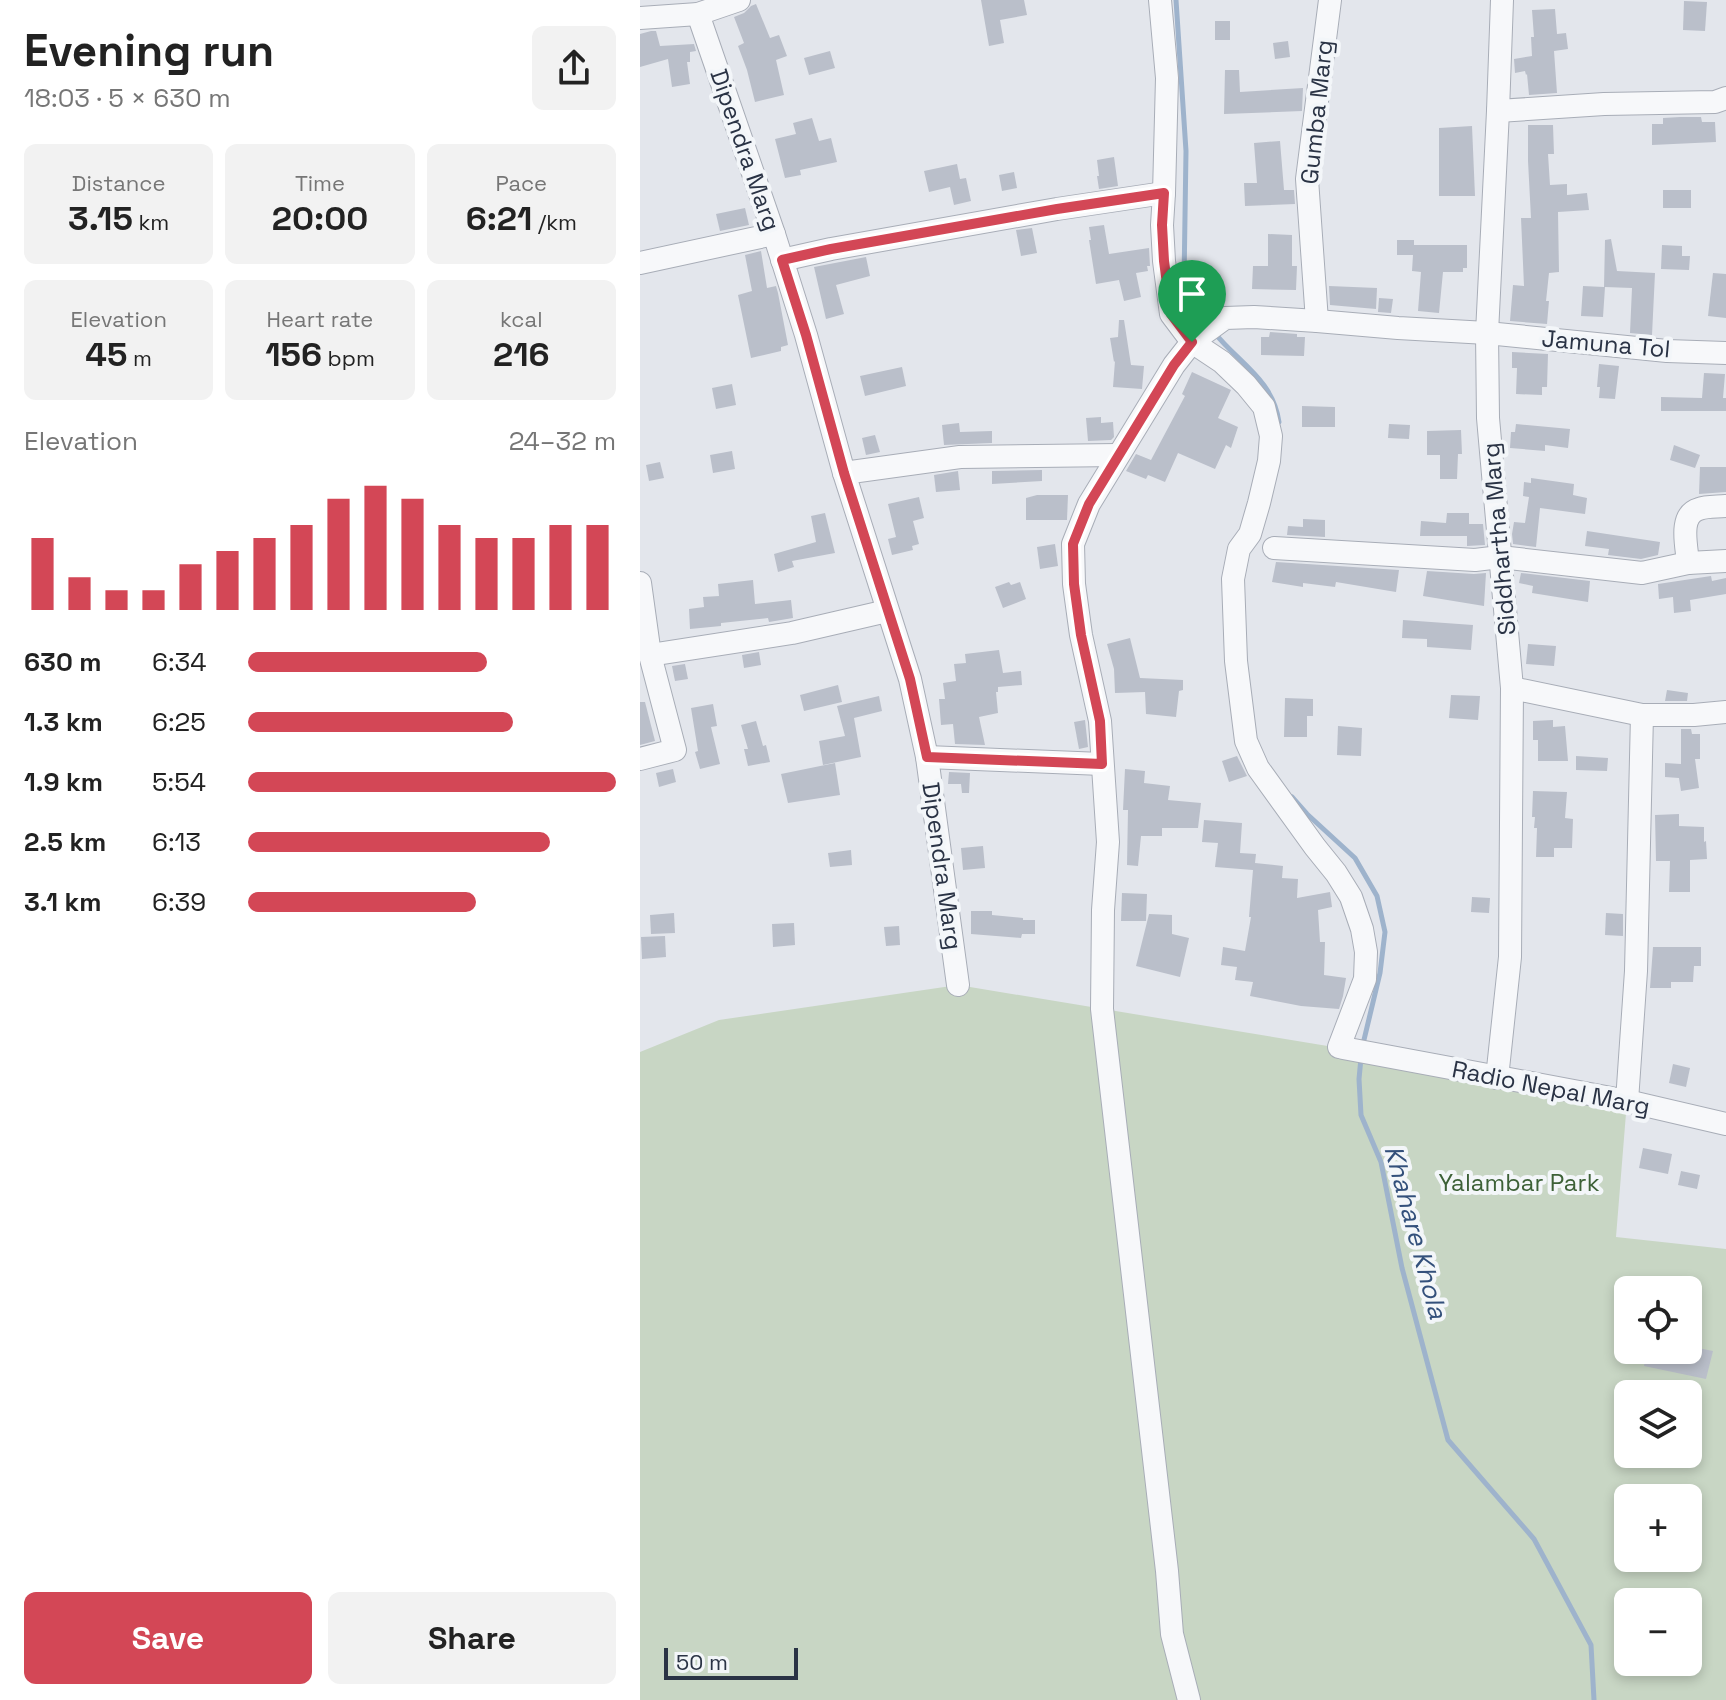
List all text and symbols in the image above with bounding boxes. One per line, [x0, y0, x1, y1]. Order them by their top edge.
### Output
text: Evening run [24, 23, 274, 79]
button: share [532, 26, 616, 110]
street label: Gumba Marg [1293, 38, 1340, 186]
street label: Dipendra Marg [703, 65, 788, 235]
text: 18:03 · 5 × 630 m [24, 81, 231, 115]
text: Distance [72, 169, 166, 197]
text: Time [295, 169, 345, 197]
text: Pace [496, 169, 547, 197]
text: 3.15 [68, 197, 133, 240]
text: 20:00 [272, 197, 368, 240]
text: 6:21 [466, 197, 532, 240]
text: km [133, 208, 169, 236]
text: /km [532, 208, 577, 236]
pin [1158, 260, 1226, 342]
icon: arrive [1170, 272, 1214, 316]
text: Elevation [70, 305, 167, 333]
text: Heart rate [267, 305, 373, 333]
text: kcal [500, 305, 543, 333]
street label: Jamuna Tol [1540, 322, 1672, 365]
text: 45 [85, 333, 127, 376]
text: 156 [265, 333, 322, 376]
text: 216 [493, 333, 550, 376]
text: m [127, 344, 152, 372]
text: bpm [322, 344, 375, 372]
text: Elevation [24, 424, 138, 458]
text: 24–32 m [509, 424, 616, 458]
street label: Siddhartha Marg [1475, 441, 1522, 637]
text: 630 m [24, 645, 102, 679]
text: 6:34 [152, 645, 206, 679]
text: 1.3 km [24, 705, 103, 739]
text: 6:25 [152, 705, 206, 739]
text: 1.9 km [24, 765, 103, 799]
text: 5:54 [152, 765, 206, 799]
street label: Dipendra Marg [915, 780, 970, 952]
text: 2.5 km [24, 825, 106, 859]
text: 6:13 [152, 825, 201, 859]
text: 3.1 km [24, 885, 101, 919]
text: 6:39 [152, 885, 206, 919]
street label: Radio Nepal Marg [1449, 1053, 1653, 1122]
water label: Khahare Khola [1377, 1142, 1456, 1323]
park label: Yalambar Park [1438, 1167, 1600, 1198]
map controls [1614, 1276, 1702, 1676]
button: locate [1614, 1276, 1702, 1364]
button: layers [1614, 1380, 1702, 1468]
button: + [1614, 1484, 1702, 1572]
button: − [1614, 1588, 1702, 1676]
button: Save [24, 1592, 312, 1684]
button: Share [328, 1592, 616, 1684]
scale bar [664, 1644, 798, 1680]
text: 50 m [676, 1648, 728, 1676]

